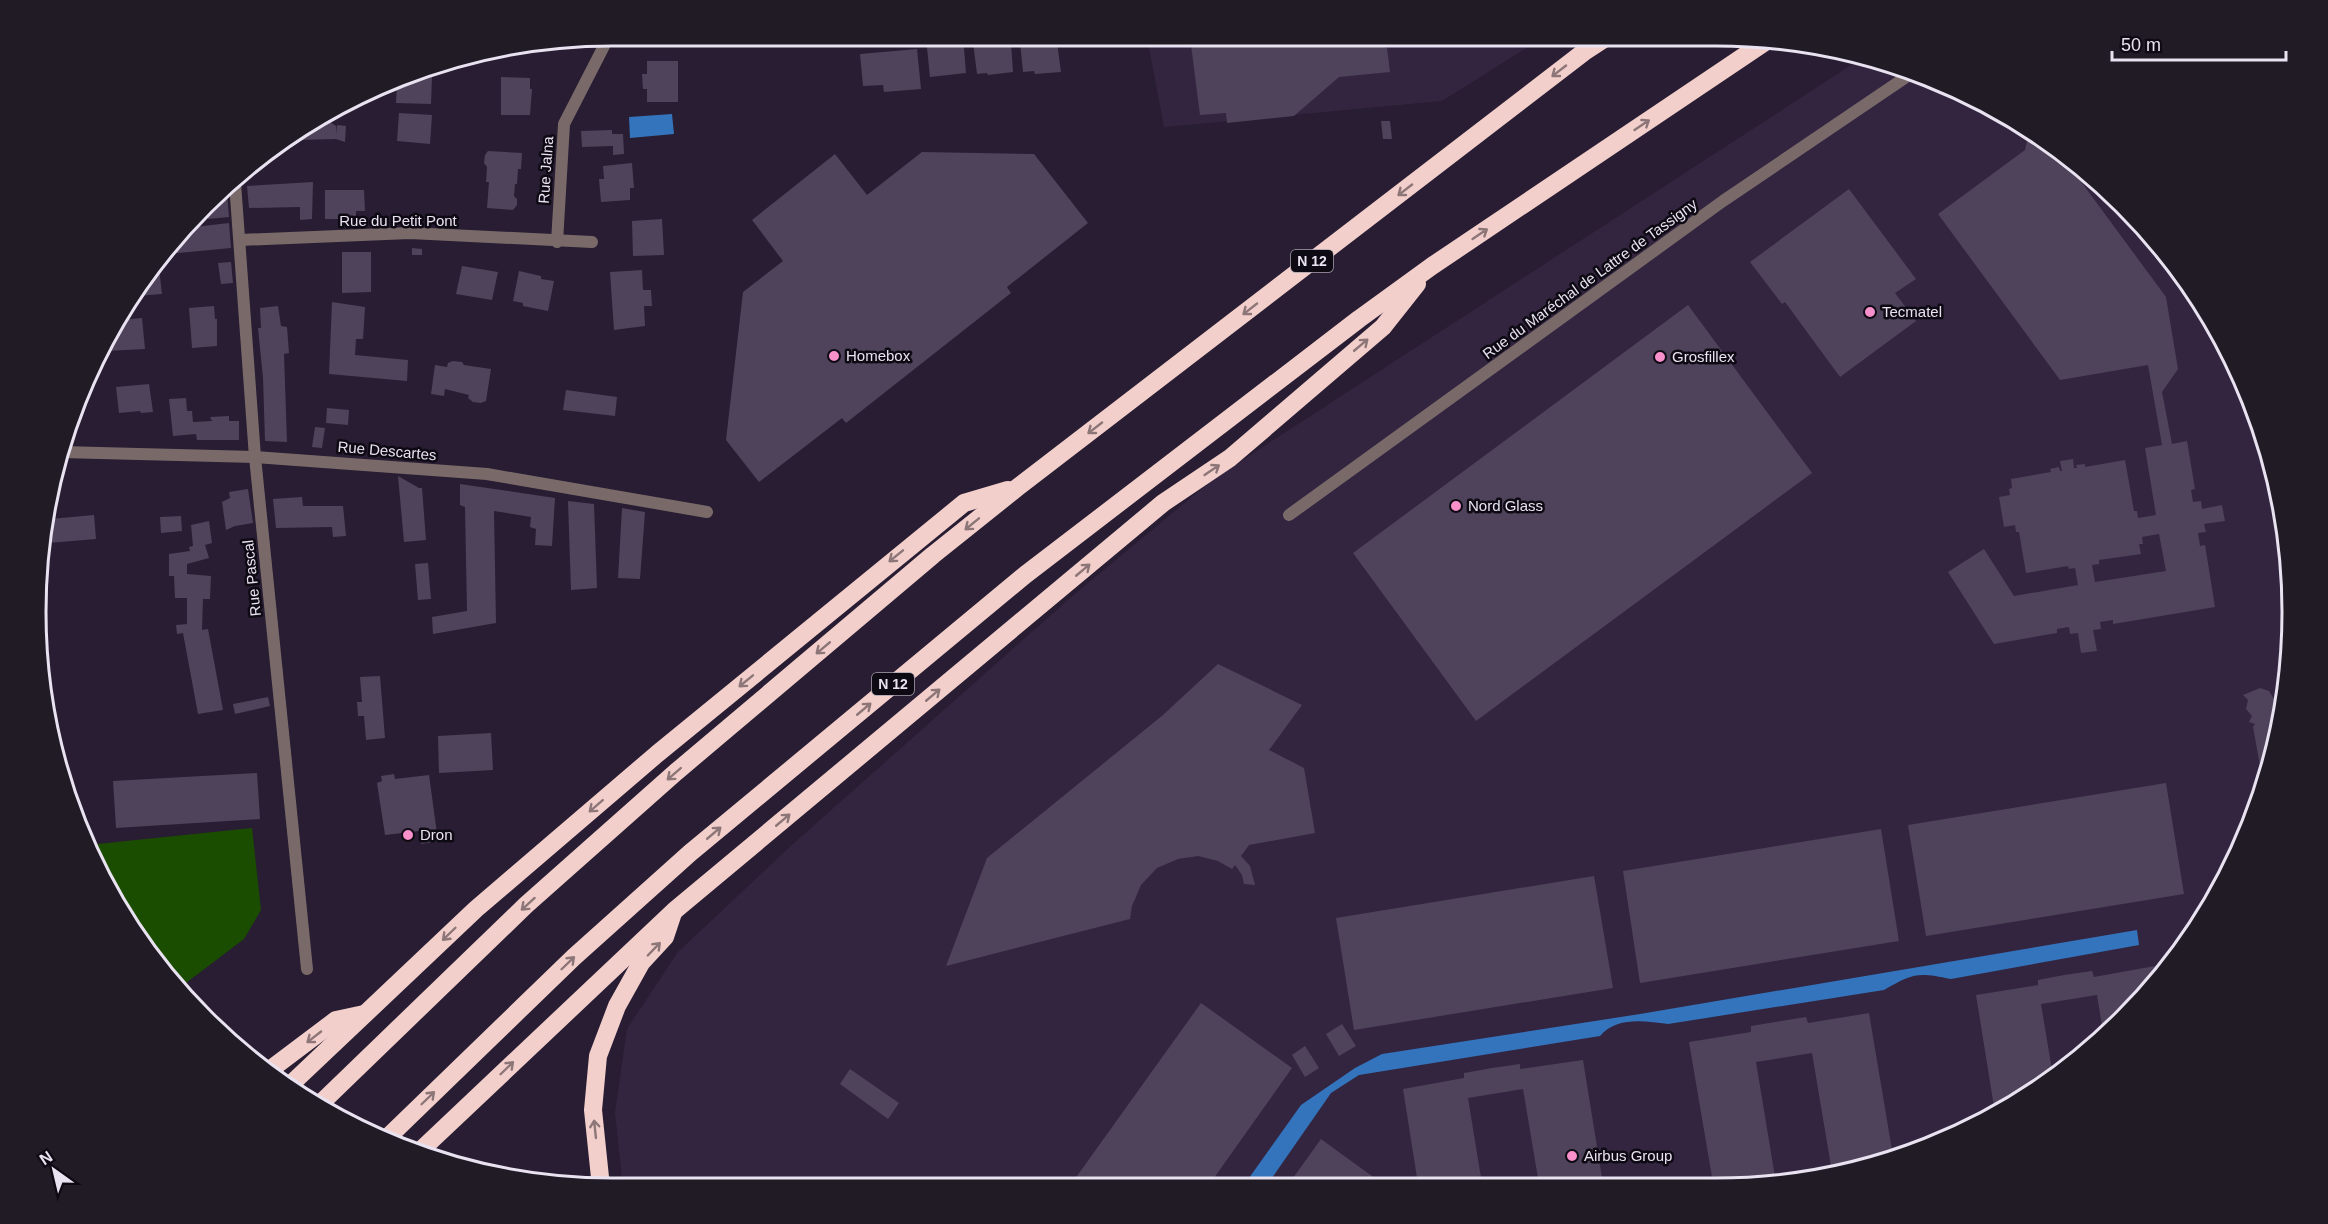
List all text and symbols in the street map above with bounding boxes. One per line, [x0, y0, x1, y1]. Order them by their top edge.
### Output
scale bar [2112, 24, 2286, 62]
text: 50 m [2121, 35, 2161, 55]
one-way arrow [1552, 65, 1568, 78]
one-way arrow [1633, 119, 1649, 131]
street label: Rue Jalna [535, 135, 556, 204]
one-way arrow [1397, 184, 1413, 196]
street label: Rue du Maréchal de Lattre de Tassigny [1479, 195, 1701, 362]
street label: Rue du Petit Pont [339, 212, 458, 229]
one-way arrow [1471, 228, 1488, 240]
road number: N 12 [1291, 250, 1333, 272]
one-way arrow [1242, 302, 1258, 315]
place label: Tecmatel [1882, 303, 1942, 320]
marker: Tecmatel [1863, 305, 1877, 319]
one-way arrow [1353, 338, 1368, 352]
place label: Homebox [846, 347, 911, 364]
place label: Grosfillex [1672, 348, 1735, 365]
marker: Homebox [827, 349, 841, 363]
marker: Grosfillex [1653, 350, 1667, 364]
one-way arrow [1088, 421, 1104, 434]
street label: Rue Descartes [337, 438, 437, 463]
one-way arrow [1203, 464, 1219, 476]
place label: Nord Glass [1468, 497, 1543, 514]
marker: Nord Glass [1449, 499, 1463, 513]
one-way arrow [965, 517, 981, 530]
street label: Rue Pascal [239, 539, 264, 617]
one-way arrow [889, 550, 905, 563]
one-way arrow [1075, 563, 1090, 577]
one-way arrow [815, 642, 831, 655]
road number: N 12 [872, 673, 914, 695]
one-way arrow [738, 674, 754, 687]
one-way arrow [925, 688, 941, 701]
one-way arrow [856, 702, 872, 715]
one-way arrow [666, 768, 682, 781]
one-way arrow [588, 799, 604, 812]
one-way arrow [775, 813, 791, 826]
place label: Dron [420, 826, 453, 843]
one-way arrow [706, 827, 722, 840]
marker: Dron [401, 828, 415, 842]
one-way arrow [521, 897, 536, 911]
one-way arrow [442, 927, 457, 941]
one-way arrow [647, 942, 661, 957]
one-way arrow [561, 956, 576, 971]
one-way arrow [306, 1031, 322, 1043]
one-way arrow [499, 1060, 514, 1075]
one-way arrow [420, 1091, 435, 1106]
one-way arrow [589, 1119, 600, 1139]
north arrow [24, 1140, 84, 1200]
place label: Airbus Group [1584, 1147, 1672, 1164]
text: N [36, 1148, 55, 1168]
marker: Airbus Group [1565, 1149, 1579, 1163]

